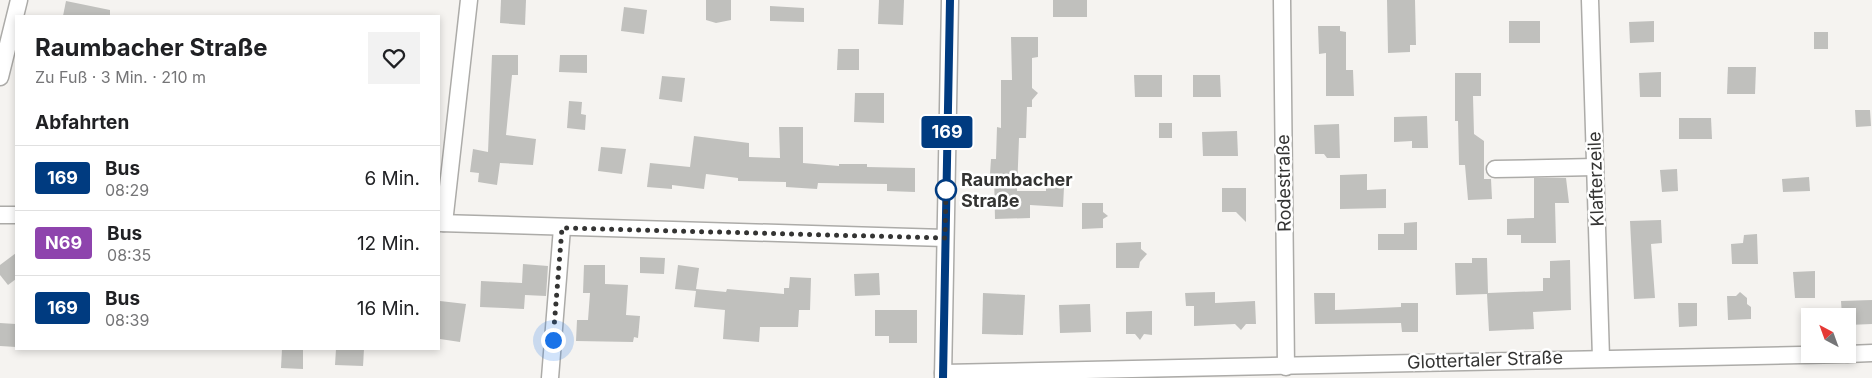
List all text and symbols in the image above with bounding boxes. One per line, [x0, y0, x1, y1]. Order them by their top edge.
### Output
button: heart [368, 32, 420, 84]
text: Raumbacher Straße [35, 33, 268, 62]
text: Zu Fuß · 3 Min. · 210 m [35, 67, 206, 87]
text: Abfahrten [35, 111, 129, 134]
line badge: 169 [918, 116, 976, 148]
text: 169 [931, 121, 963, 142]
street label: Klafterzeile [1583, 131, 1608, 227]
street label: Rodestraße [1272, 134, 1295, 232]
text: Bus [105, 157, 140, 180]
text: 169 [47, 167, 78, 188]
text: 6 Min. [364, 167, 420, 190]
place label: Raumbacher Straße [961, 169, 1073, 211]
marker: Raumbacher Straße [935, 179, 957, 201]
text: 08:29 [105, 180, 149, 200]
text: Bus [107, 222, 142, 245]
text: N69 [45, 232, 82, 253]
text: 12 Min. [357, 232, 420, 255]
text: 08:35 [107, 245, 151, 265]
text: Bus [105, 287, 140, 310]
text: 169 [47, 297, 78, 318]
text: 16 Min. [357, 297, 420, 320]
north arrow [1801, 308, 1856, 362]
map controls [1801, 308, 1856, 363]
text: 08:39 [105, 310, 149, 330]
your location [541, 328, 566, 353]
street label: Glottertaler Straße [1407, 346, 1563, 373]

